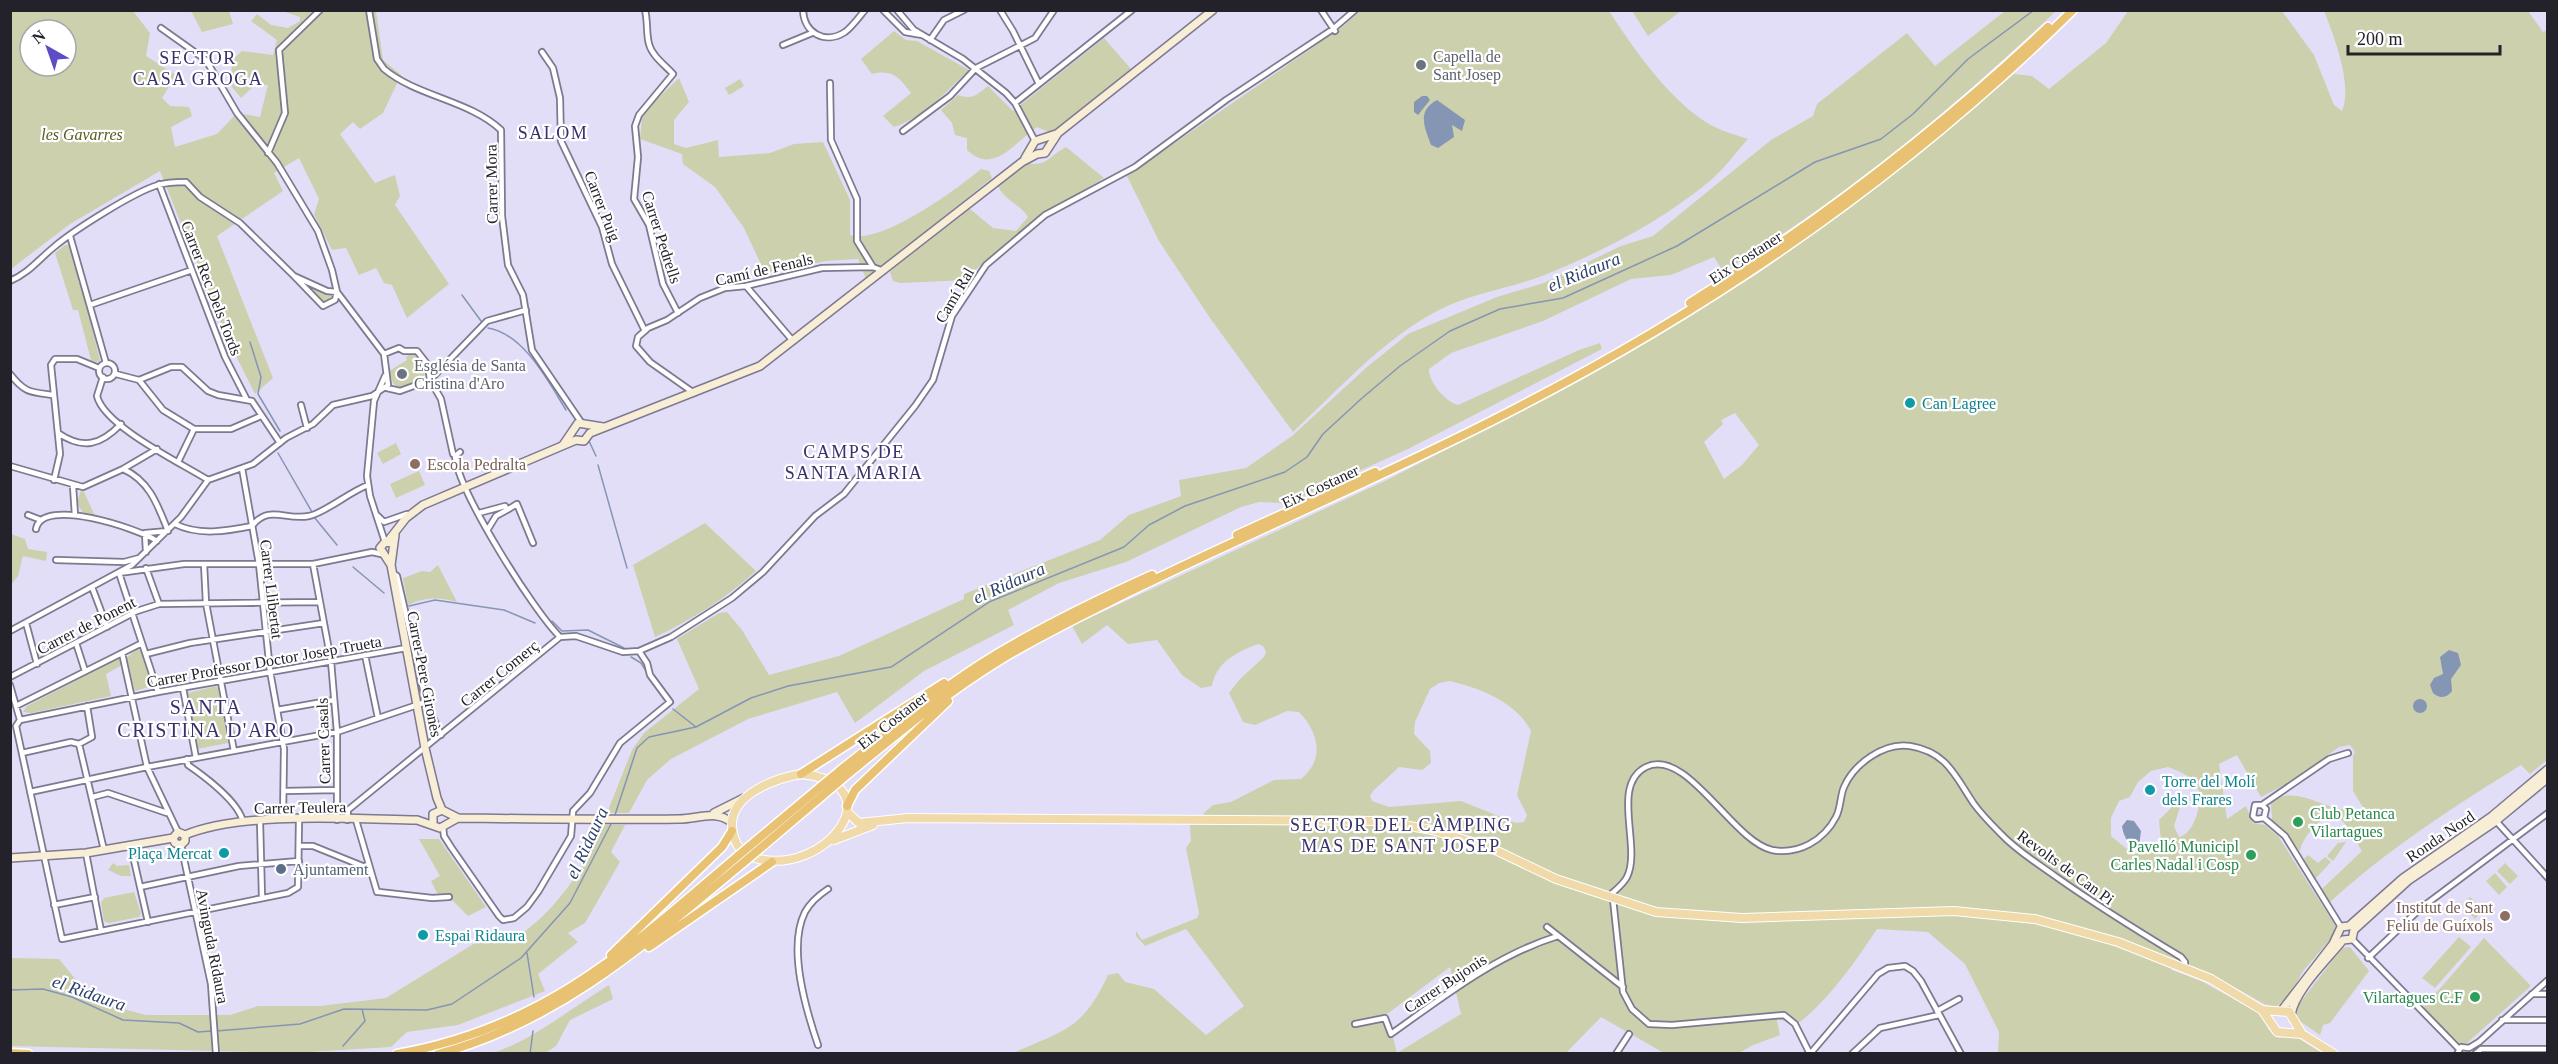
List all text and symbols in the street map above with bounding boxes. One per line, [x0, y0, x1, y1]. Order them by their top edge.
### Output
north arrow [18, 18, 78, 78]
scale bar [2348, 18, 2500, 56]
text: N [29, 26, 49, 47]
text: 200 m [2357, 29, 2403, 49]
district label: SECTOR CASA GROGA [133, 48, 263, 89]
place label: Capella de Sant Josep [1433, 48, 1501, 84]
marker: Capella de Sant Josep [1414, 58, 1428, 72]
district label: SALOM [518, 123, 588, 143]
park label: les Gavarres [41, 126, 123, 143]
street label: Carrer Mora [482, 144, 501, 224]
street label: Carrer Puig [580, 168, 624, 244]
street label: Carrer Pedrells [639, 189, 685, 286]
street label: Carrer Rec Dels Tords [178, 218, 245, 358]
street label: Eix Costaner [1706, 227, 1785, 287]
water label: el Ridaura [1545, 248, 1623, 296]
street label: Camí de Fenals [714, 250, 815, 289]
street label: Camí Ral [932, 264, 977, 326]
place label: Església de Santa Cristina d'Aro [414, 357, 526, 392]
marker: Església de Santa Cristina d'Aro [395, 367, 409, 381]
place label: Can Lagree [1922, 395, 1996, 413]
marker: Can Lagree [1903, 396, 1917, 410]
district label: CAMPS DE SANTA MARIA [785, 442, 923, 483]
place label: Escola Pedralta [427, 456, 526, 473]
marker: Escola Pedralta [408, 457, 422, 471]
street label: Eix Costaner [1279, 461, 1362, 512]
street label: Carrer Llibertat [257, 538, 286, 640]
water label: el Ridaura [970, 558, 1048, 608]
street label: Carrer de Ponent [34, 593, 139, 658]
street label: Carrer Pere Gironès [404, 610, 445, 739]
street label: Carrer Professor Doctor Josep Trueta [145, 632, 383, 692]
street label: Carrer Comerç [457, 637, 542, 711]
street label: Eix Costaner [854, 688, 931, 753]
district label: SANTA CRISTINA D'ARO [117, 696, 295, 741]
street label: Carrer Casals [313, 697, 334, 785]
place label: Torre del Molí dels Frares [2162, 773, 2256, 808]
marker: Torre del Molí dels Frares [2143, 783, 2157, 797]
street label: Carrer Teulera [254, 798, 346, 817]
water label: el Ridaura [562, 804, 612, 882]
place label: Club Petanca Vilartagues [2310, 805, 2395, 841]
street label: Ronda Nord [2403, 807, 2478, 865]
district label: SECTOR DEL CÀMPING MAS DE SANT JOSEP [1290, 814, 1512, 856]
marker: Club Petanca Vilartagues [2291, 815, 2305, 829]
street label: Revolts de Can Pi [2014, 827, 2118, 908]
place label: Pavelló Municipl Carles Nadal i Cosp [2111, 838, 2240, 874]
place label: Plaça Mercat [128, 845, 213, 863]
marker: Plaça Mercat [217, 846, 231, 860]
marker: Pavelló Municipl Carles Nadal i Cosp [2244, 848, 2258, 862]
place label: Ajuntament [293, 861, 369, 879]
marker: Ajuntament [274, 862, 288, 876]
street label: Avinguda Ridaura [192, 887, 232, 1005]
place label: Institut de Sant Feliu de Guíxols [2386, 899, 2494, 934]
marker: Institut de Sant Feliu de Guíxols [2498, 909, 2512, 923]
place label: Espai Ridaura [435, 927, 525, 945]
marker: Espai Ridaura [416, 928, 430, 942]
street label: Carrer Bujonis [1401, 951, 1490, 1017]
water label: el Ridaura [50, 971, 128, 1015]
place label: Vilartagues C.F [2363, 989, 2463, 1007]
marker: Vilartagues C.F [2468, 990, 2482, 1004]

